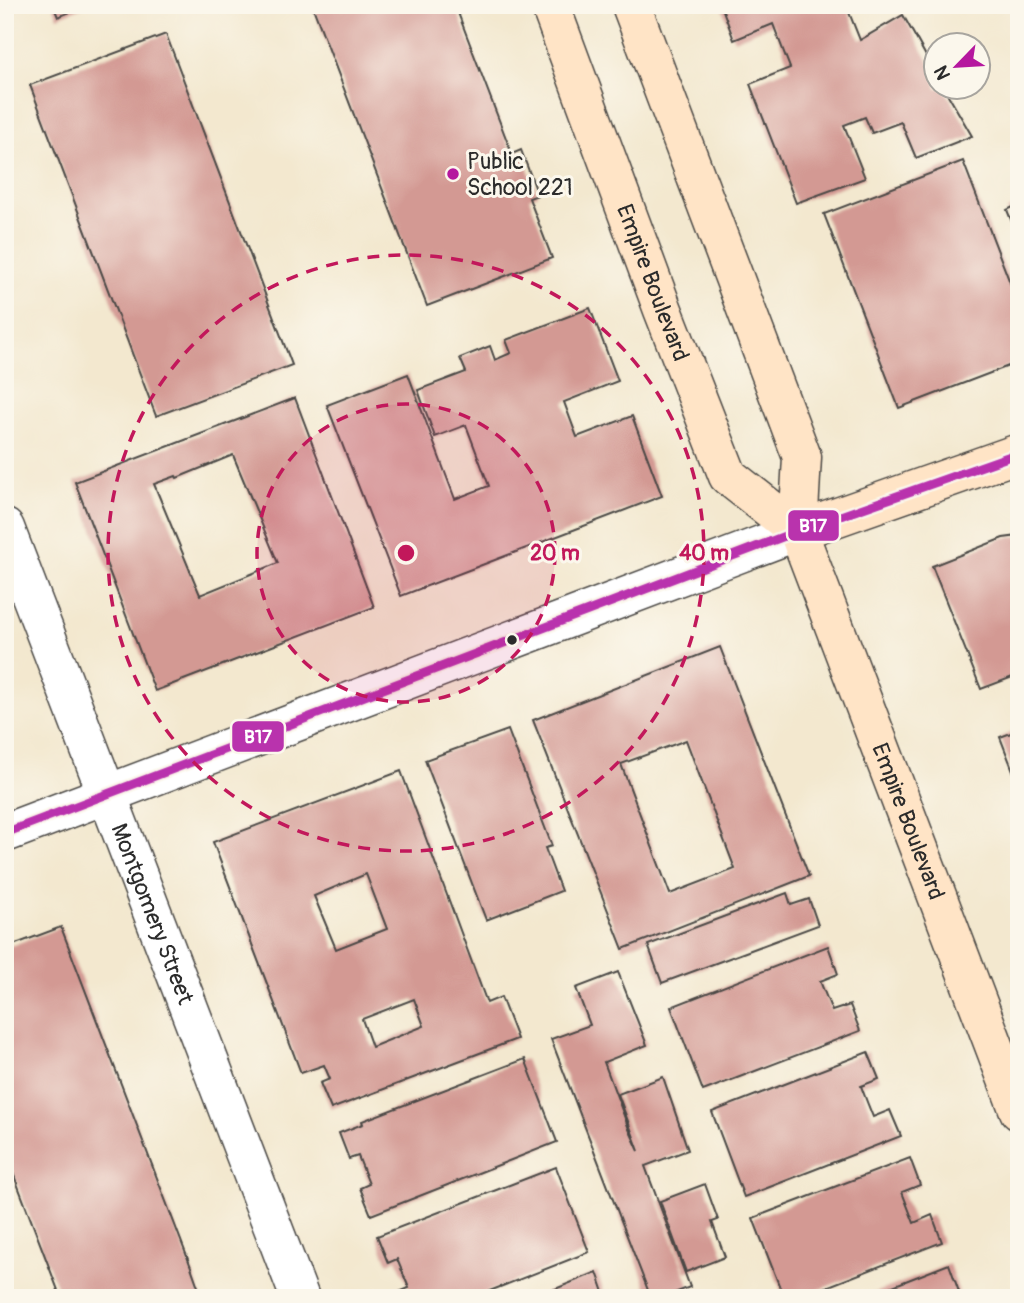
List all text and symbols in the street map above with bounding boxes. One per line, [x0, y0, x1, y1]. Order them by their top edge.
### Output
north arrow [922, 32, 992, 102]
text: N [929, 62, 956, 84]
place label: Public School 221 [467, 147, 573, 202]
marker: Public School 221 [445, 166, 461, 182]
street label: Empire Boulevard [611, 200, 696, 365]
line badge: B17 [787, 509, 840, 542]
text: B17 [799, 514, 828, 538]
text: 20 m [530, 540, 580, 567]
text: 40 m [679, 540, 729, 567]
centre of rings [394, 541, 418, 565]
unlabelled marker [505, 633, 519, 647]
line badge: B17 [231, 720, 285, 753]
text: B17 [244, 725, 273, 749]
street label: Empire Boulevard [866, 739, 952, 904]
street label: Montgomery Street [105, 819, 201, 1009]

